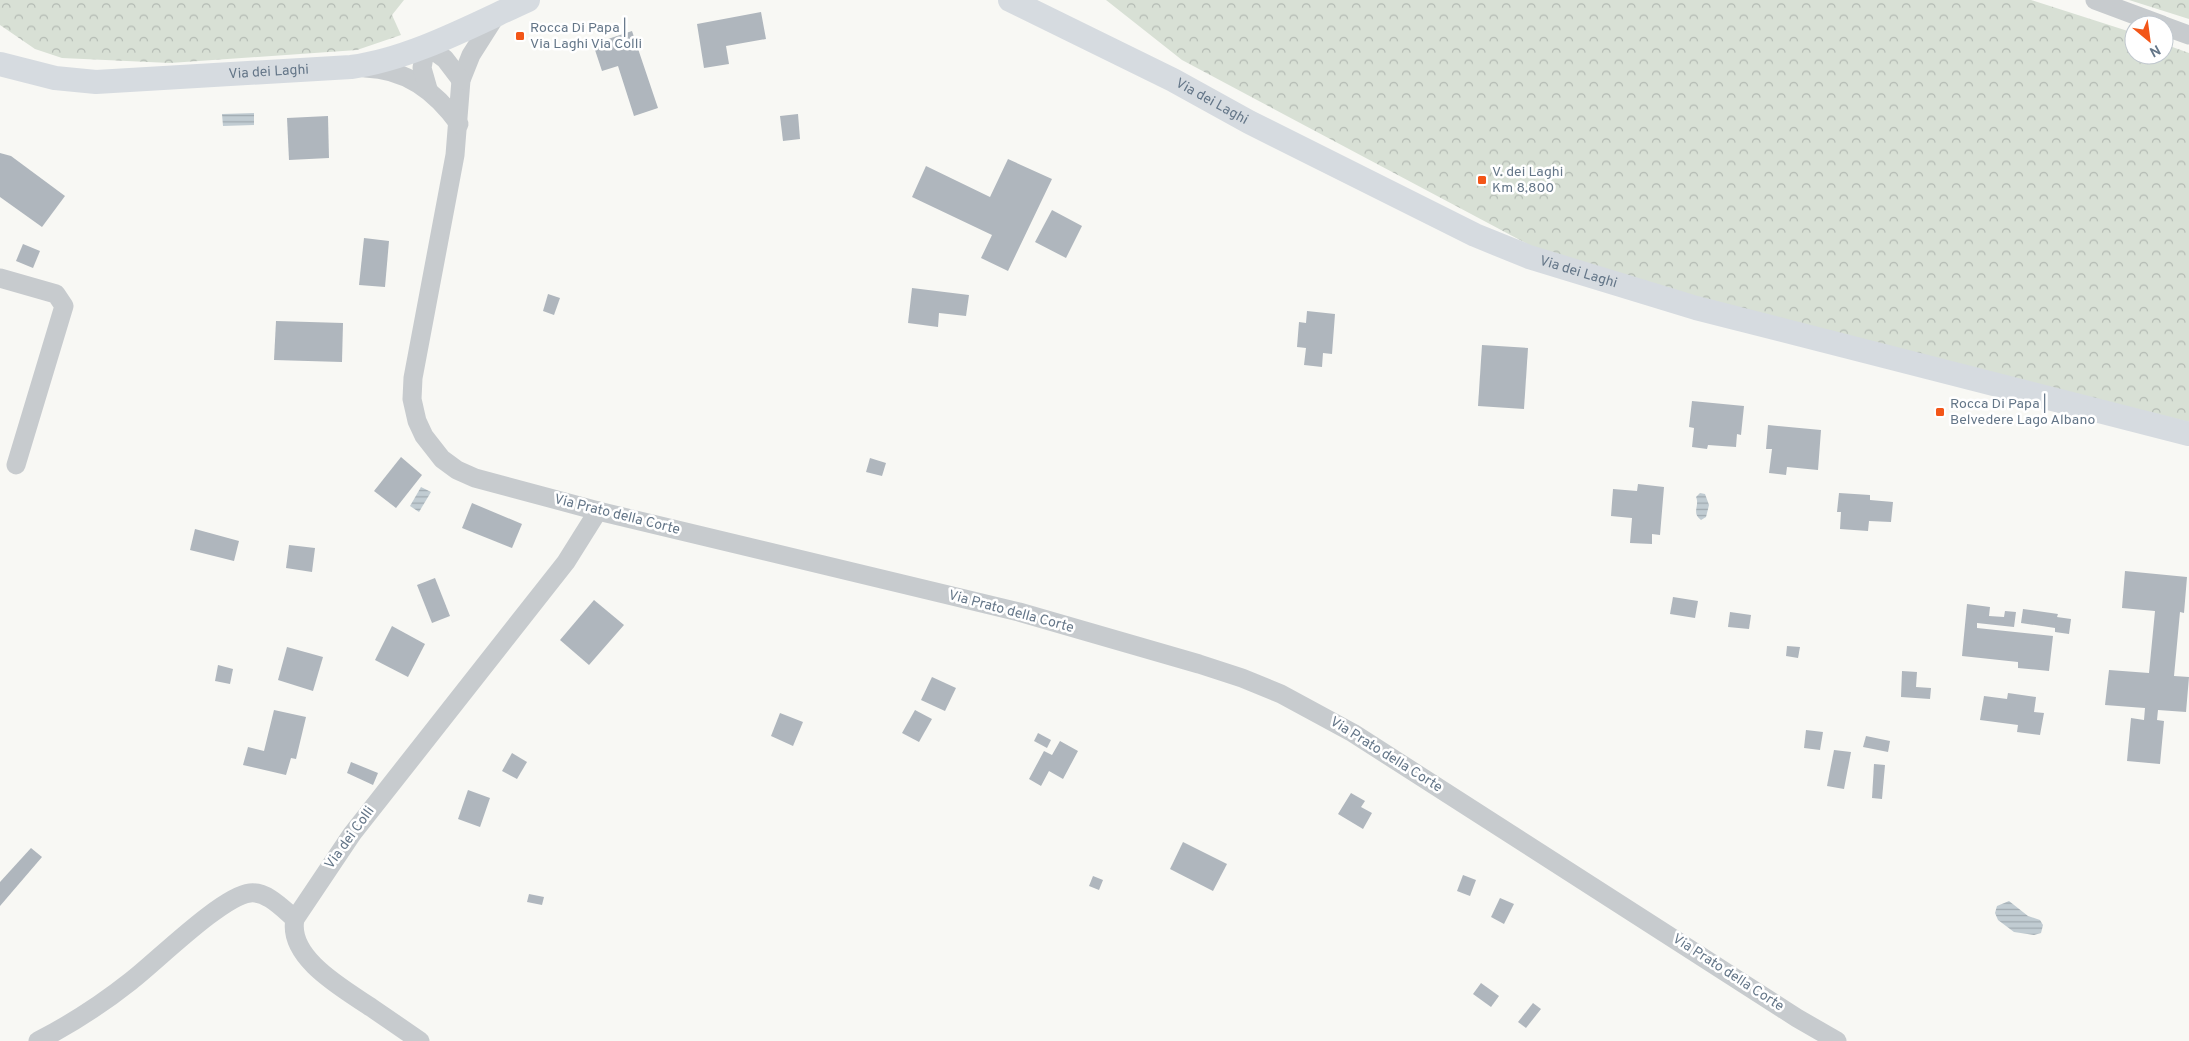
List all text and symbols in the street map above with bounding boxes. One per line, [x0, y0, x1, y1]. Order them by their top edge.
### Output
north arrow [2124, 15, 2174, 65]
place label: Rocca Di Papa | Via Laghi Via Colli [530, 17, 642, 53]
marker: Rocca Di Papa | Via Laghi Via Colli [514, 30, 526, 42]
text: N [2146, 40, 2163, 60]
street label: Via dei Laghi [228, 61, 309, 83]
street label: Via dei Laghi [1173, 75, 1251, 128]
place label: V. dei Laghi Km 8,800 [1492, 164, 1563, 197]
marker: V. dei Laghi Km 8,800 [1476, 174, 1488, 186]
street label: Via dei Laghi [1537, 252, 1619, 292]
place label: Rocca Di Papa | Belvedere Lago Albano [1950, 393, 2095, 429]
marker: Rocca Di Papa | Belvedere Lago Albano [1934, 406, 1946, 418]
street label: Via Prato della Corte [552, 491, 682, 539]
street label: Via Prato della Corte [946, 587, 1076, 637]
street label: Via Prato della Corte [1327, 714, 1445, 796]
street label: Via dei Colli [322, 803, 378, 873]
street label: Via Prato della Corte [1669, 931, 1787, 1015]

